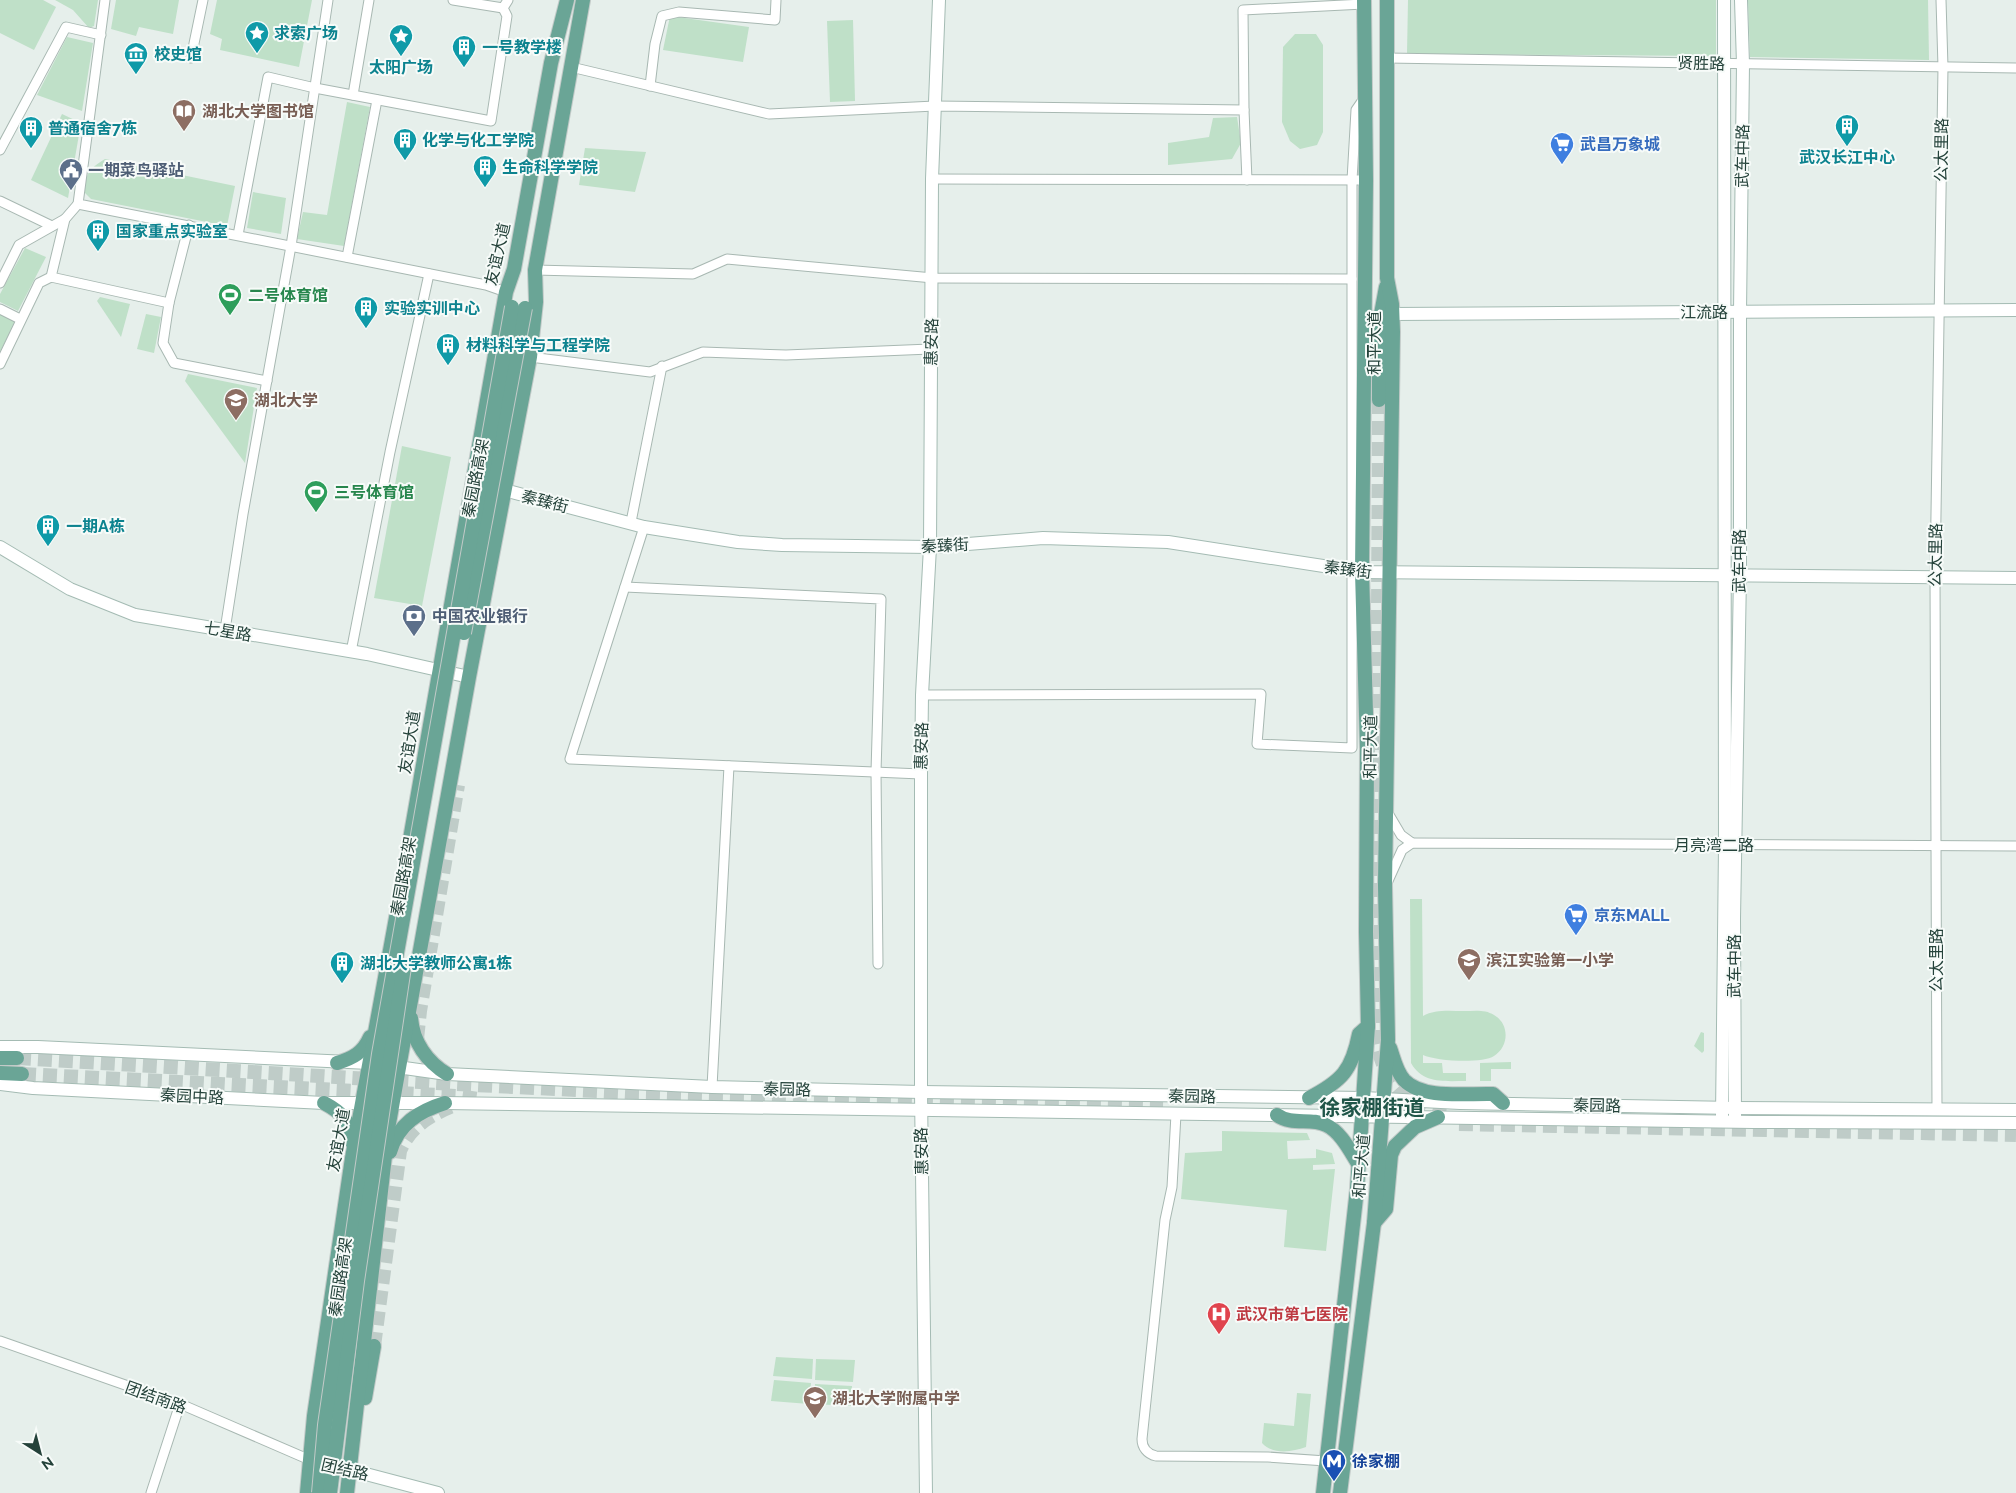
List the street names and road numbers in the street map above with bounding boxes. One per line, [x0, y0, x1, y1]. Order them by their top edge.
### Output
street label: 贤胜路 [1677, 54, 1725, 73]
street label: 公太里路 [1931, 118, 1952, 182]
street label: 武车中路 [1732, 124, 1753, 188]
street label: 友谊大道 [481, 221, 514, 287]
street label: 江流路 [1680, 303, 1728, 322]
street label: 和平大道 [1365, 311, 1384, 375]
street label: 惠安路 [922, 318, 941, 366]
street label: 秦园路高架 [459, 437, 492, 519]
street label: 秦臻街 [519, 486, 570, 517]
street label: 公太里路 [1925, 523, 1946, 587]
street label: 武车中路 [1730, 529, 1749, 593]
street label: 秦臻街 [921, 535, 969, 556]
street label: 秦臻街 [1323, 557, 1373, 582]
street label: 七星路 [203, 618, 253, 645]
street label: 友谊大道 [395, 709, 424, 775]
street label: 和平大道 [1360, 715, 1381, 779]
street label: 惠安路 [912, 722, 931, 770]
street label: 秦园路高架 [387, 835, 420, 917]
street label: 月亮湾二路 [1674, 836, 1754, 855]
street label: 公太里路 [1927, 928, 1946, 992]
street label: 武车中路 [1725, 934, 1744, 998]
street label: 秦园路 [763, 1080, 811, 1099]
street label: 秦园中路 [160, 1085, 224, 1108]
street label: 秦园路 [1168, 1087, 1216, 1106]
street label: 秦园路 [1573, 1096, 1621, 1115]
street label: 友谊大道 [324, 1107, 353, 1173]
street label: 惠安路 [912, 1127, 931, 1175]
street label: 和平大道 [1349, 1133, 1374, 1199]
street label: 秦园路高架 [326, 1236, 355, 1318]
street label: 团结南路 [123, 1378, 189, 1417]
street label: 团结路 [319, 1455, 370, 1484]

